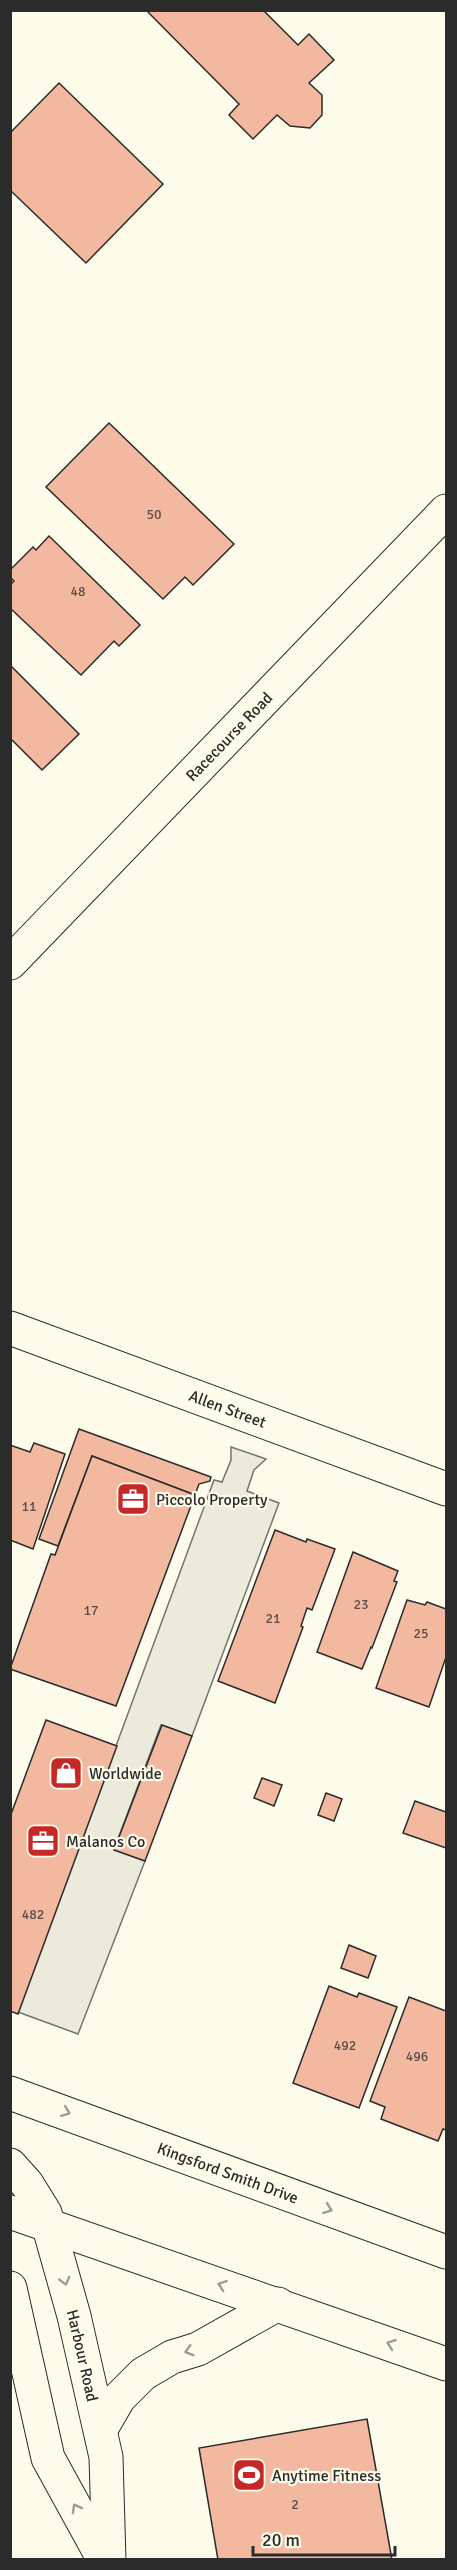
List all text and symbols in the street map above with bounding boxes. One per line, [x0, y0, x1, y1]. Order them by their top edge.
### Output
house number: 50 [146, 506, 162, 523]
house number: 48 [70, 583, 86, 600]
street label: Racecourse Road [182, 688, 277, 786]
street label: Allen Street [186, 1386, 269, 1433]
office icon: Piccolo Property [115, 1481, 151, 1517]
place label: Piccolo Property [156, 1490, 268, 1510]
house number: 11 [21, 1498, 37, 1515]
house number: 23 [353, 1596, 369, 1613]
house number: 17 [83, 1602, 99, 1619]
house number: 21 [265, 1610, 281, 1627]
house number: 25 [413, 1625, 429, 1642]
shop icon: Worldwide [48, 1755, 84, 1791]
place label: Worldwide [89, 1764, 162, 1784]
office icon: Malanos Co [25, 1823, 61, 1859]
place label: Malanos Co [66, 1832, 145, 1852]
house number: 482 [22, 1906, 44, 1923]
house number: 492 [334, 2037, 356, 2054]
house number: 496 [406, 2048, 428, 2065]
one-way arrow [60, 2105, 71, 2118]
street label: Kingsford Smith Drive [154, 2139, 301, 2208]
one-way arrow [322, 2201, 332, 2214]
one-way arrow [58, 2275, 70, 2286]
one-way arrow [218, 2279, 228, 2292]
street label: Harbour Road [62, 2307, 102, 2404]
one-way arrow [386, 2339, 397, 2352]
one-way arrow [184, 2344, 195, 2356]
sports icon: Anytime Fitness [231, 2457, 267, 2493]
place label: Anytime Fitness [272, 2466, 381, 2486]
house number: 2 [291, 2496, 299, 2513]
one-way arrow [72, 2504, 83, 2514]
scale bar [253, 2519, 396, 2557]
text: 20 m [262, 2529, 300, 2551]

